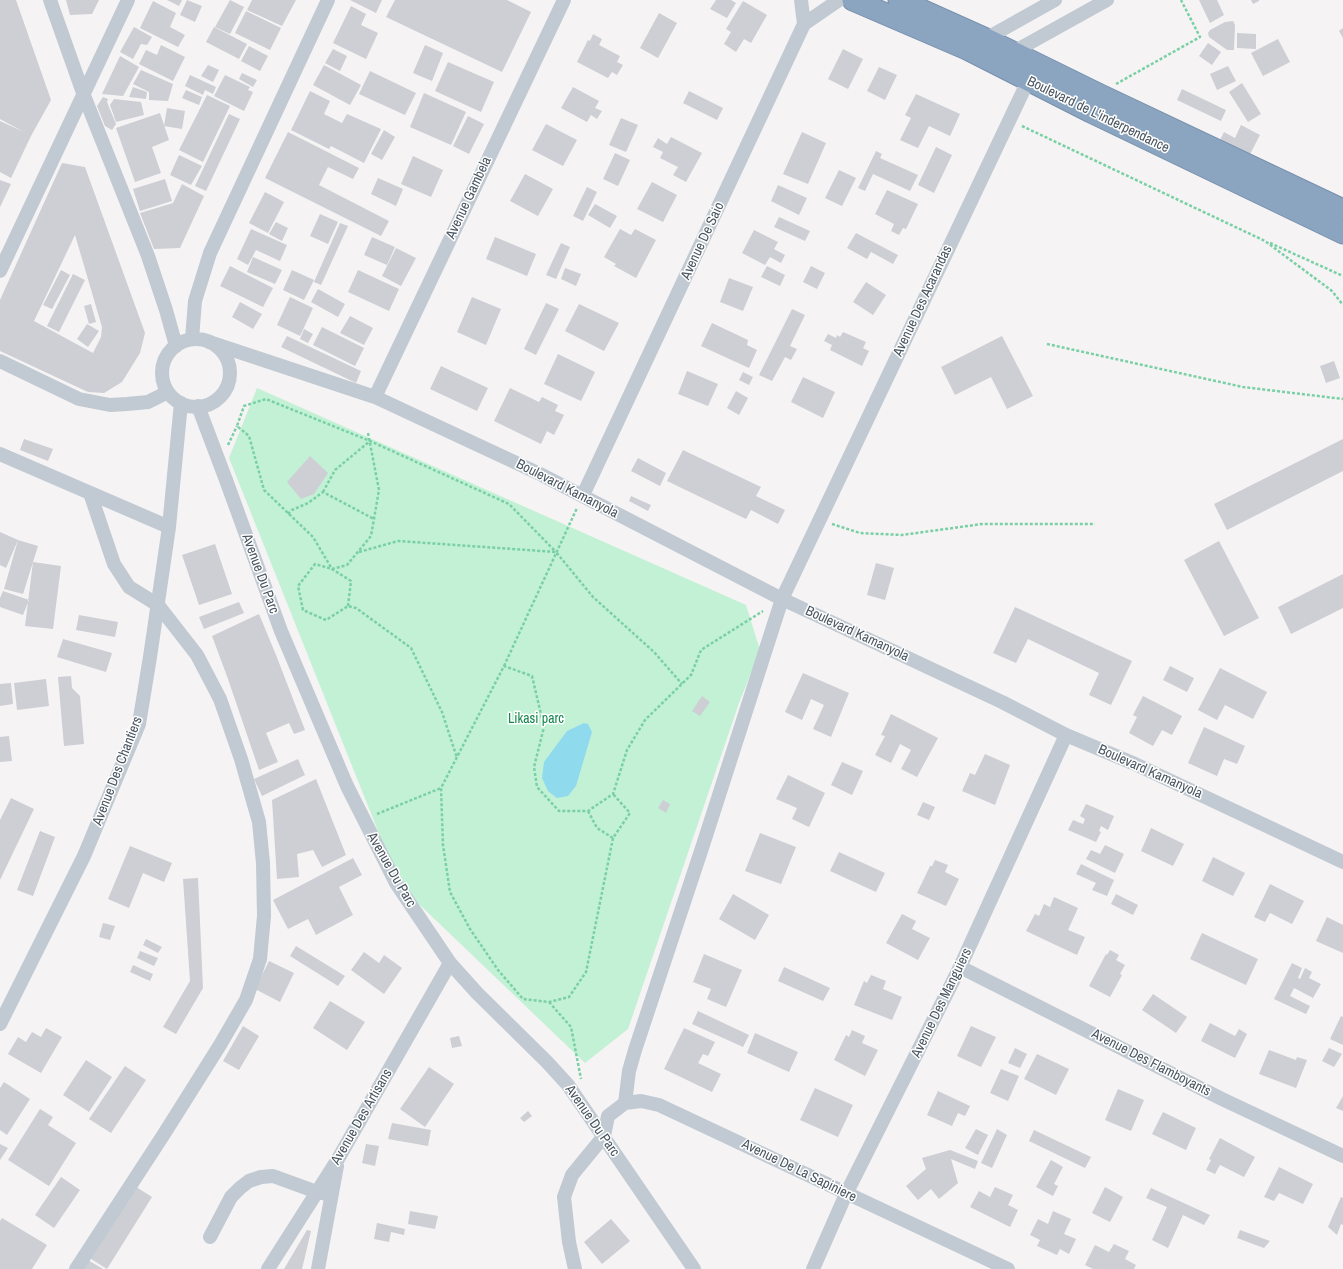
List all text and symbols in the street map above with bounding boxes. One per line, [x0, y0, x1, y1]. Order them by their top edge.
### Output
street label: Boulevard de L'inderpendance [1024, 73, 1172, 157]
street label: Avenue Gambela [443, 154, 495, 242]
street label: Avenue De Saio [678, 200, 728, 282]
street label: Avenue Des Acarandas [890, 243, 956, 359]
street label: Boulevard Kamanyola [513, 456, 621, 522]
street label: Avenue Du Parc [238, 532, 282, 616]
street label: Boulevard Kamanyola [803, 603, 911, 665]
park label: Likasi parc [508, 711, 564, 727]
street label: Avenue Des Chantiers [89, 714, 147, 828]
street label: Boulevard Kamanyola [1095, 741, 1205, 803]
street label: Avenue Du Parc [363, 830, 419, 910]
street label: Avenue Des Manguiers [908, 945, 976, 1061]
street label: Avenue Des Flamboyants [1089, 1026, 1213, 1100]
street label: Avenue Des Artisans [328, 1066, 396, 1168]
street label: Avenue Du Parc [561, 1082, 623, 1160]
street label: Avenue De La Sapiniere [739, 1136, 859, 1206]

